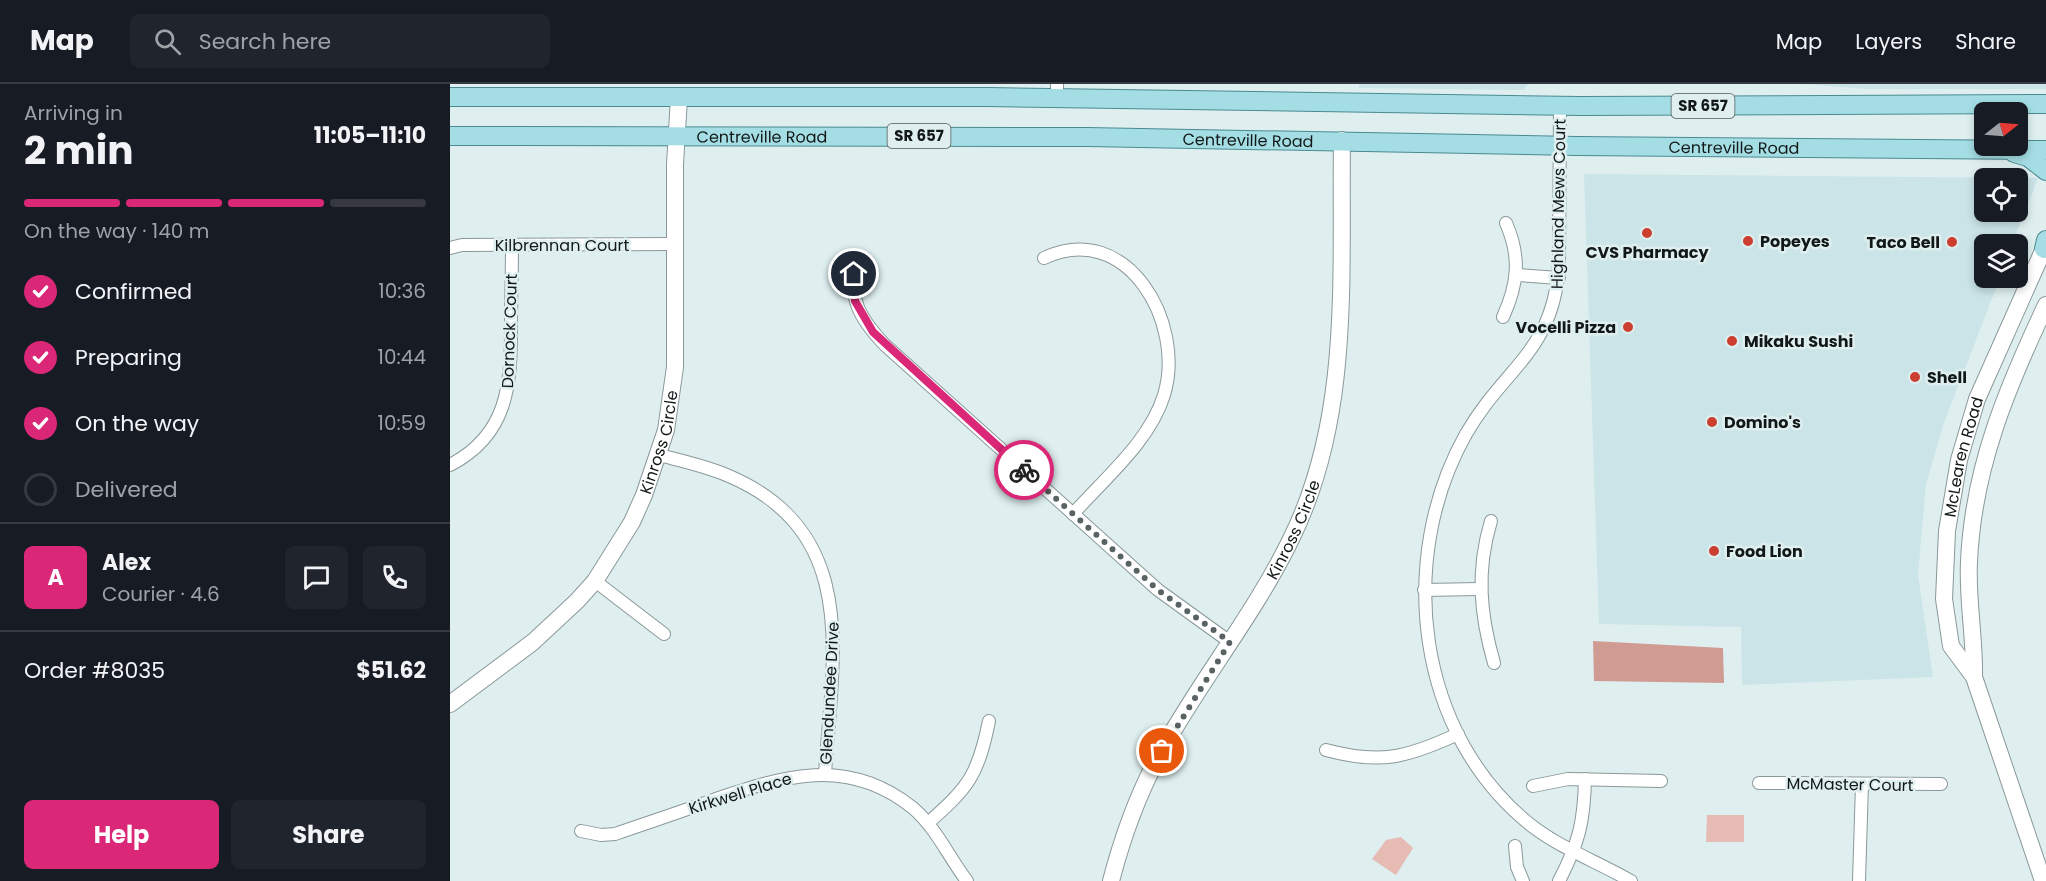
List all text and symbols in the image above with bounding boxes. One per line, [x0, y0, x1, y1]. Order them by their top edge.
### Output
search box [130, 14, 550, 68]
text: Map [30, 21, 94, 60]
icon: search [151, 25, 184, 58]
text: Search here [199, 26, 331, 57]
text: Map [1776, 27, 1822, 56]
text: Layers [1855, 27, 1922, 56]
text: Share [1955, 27, 2016, 56]
road number: SR 657 [1672, 94, 1734, 118]
text: Arriving in [24, 99, 123, 127]
north arrow [1974, 102, 2028, 156]
map controls [1974, 102, 2028, 288]
street label: Highland Mews Court [1546, 119, 1571, 289]
text: 11:05–11:10 [314, 120, 426, 151]
text: 2 min [24, 123, 134, 178]
road number: SR 657 [888, 124, 950, 148]
street label: Centreville Road [697, 125, 827, 149]
street label: Centreville Road [1182, 128, 1314, 153]
street label: Centreville Road [1668, 136, 1799, 160]
button: locate [1974, 168, 2028, 222]
text: On the way · 140 m [24, 217, 209, 245]
marker: CVS Pharmacy [1640, 226, 1654, 240]
place label: Popeyes [1760, 230, 1830, 253]
place label: Taco Bell [1867, 231, 1940, 254]
street label: Kilbrennan Court [495, 234, 629, 257]
marker: Popeyes [1741, 234, 1755, 248]
button: layers [1974, 234, 2028, 288]
marker: Taco Bell [1945, 235, 1959, 249]
place label: CVS Pharmacy [1585, 241, 1709, 264]
pin [828, 248, 879, 299]
icon: home [837, 257, 870, 290]
street label: Dornock Court [496, 273, 523, 389]
icon: check [24, 275, 57, 308]
text: Confirmed [75, 276, 192, 307]
text: 10:36 [378, 277, 426, 305]
place label: Vocelli Pizza [1516, 316, 1616, 339]
marker: Vocelli Pizza [1621, 320, 1635, 334]
place label: Mikaku Sushi [1744, 330, 1853, 353]
marker: Mikaku Sushi [1725, 334, 1739, 348]
icon: check [24, 341, 57, 374]
text: Preparing [75, 342, 182, 373]
text: 10:44 [378, 343, 426, 371]
place label: Shell [1927, 366, 1967, 389]
marker: Shell [1908, 370, 1922, 384]
street label: Kinross Circle [634, 389, 684, 497]
street label: McLearen Road [1939, 394, 1989, 519]
icon: check [24, 407, 57, 440]
text: On the way [75, 408, 199, 439]
text: 10:59 [378, 409, 426, 437]
place label: Domino's [1724, 411, 1801, 434]
marker: Domino's [1705, 415, 1719, 429]
courier [994, 440, 1054, 500]
icon: bike [1008, 454, 1041, 487]
text: Delivered [75, 474, 178, 505]
street label: Kinross Circle [1261, 477, 1326, 584]
place label: Food Lion [1726, 540, 1803, 563]
marker: Food Lion [1707, 544, 1721, 558]
button: chat [285, 546, 348, 609]
button: phone [363, 546, 426, 609]
text: Alex [102, 547, 151, 578]
text: A [47, 562, 64, 593]
text: Courier · 4.6 [102, 580, 220, 608]
street label: Glendundee Drive [814, 621, 845, 765]
text: Order #8035 [24, 655, 165, 686]
text: $51.62 [356, 655, 426, 686]
pin [1136, 725, 1187, 776]
icon: bag [1145, 734, 1178, 767]
street label: Kirkwell Place [686, 767, 795, 820]
street label: McMaster Court [1786, 772, 1914, 797]
button: Help [24, 800, 219, 869]
button: Share [231, 800, 426, 869]

